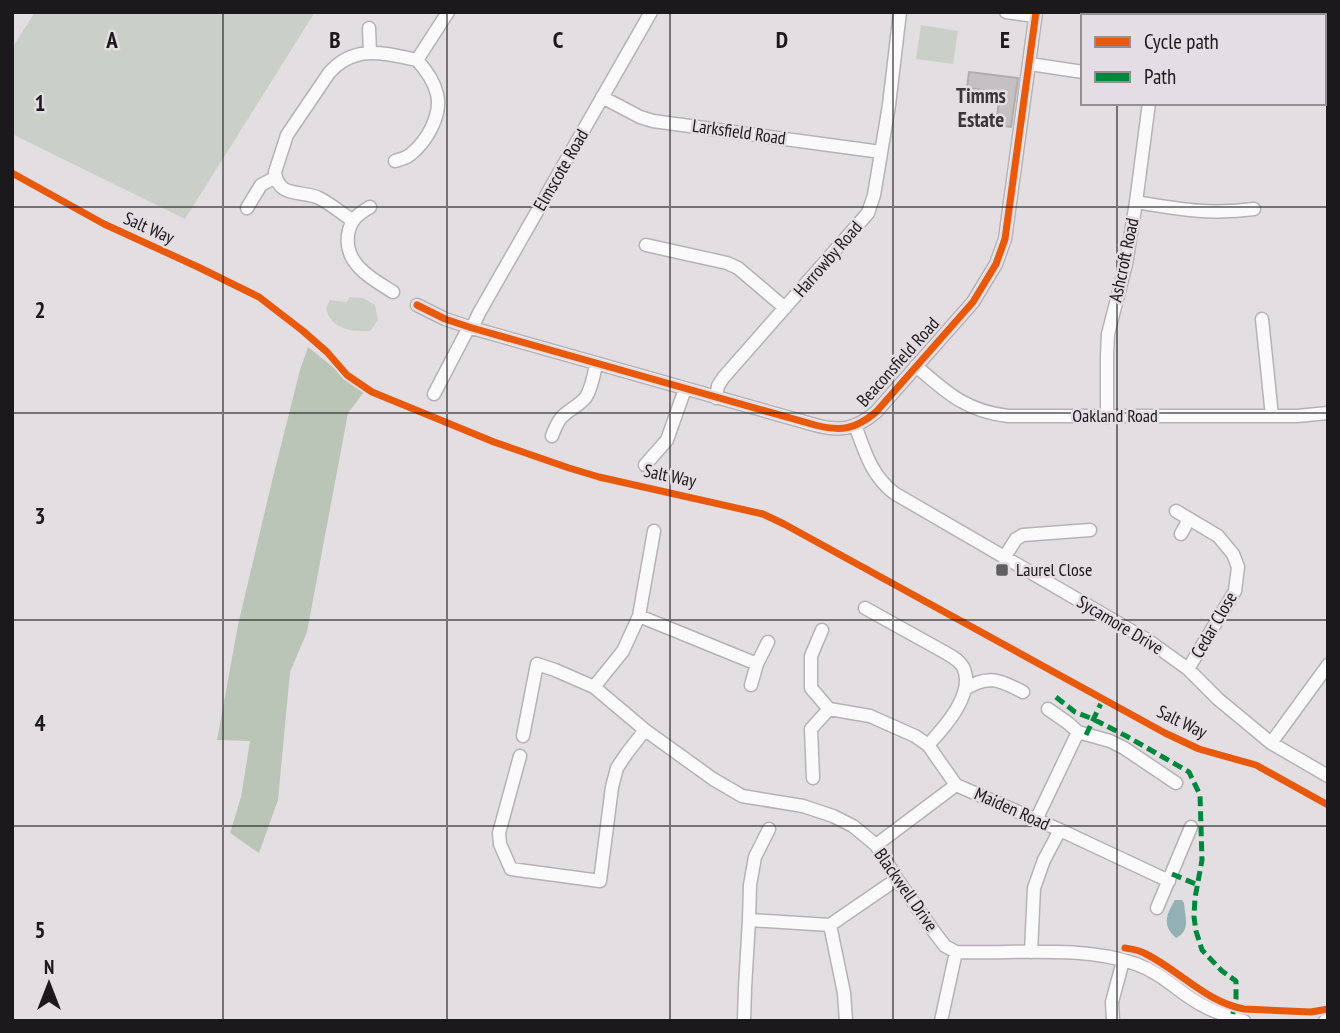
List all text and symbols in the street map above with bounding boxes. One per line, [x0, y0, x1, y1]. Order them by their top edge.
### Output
legend [1081, 14, 1326, 105]
text: A [105, 25, 118, 54]
text: B [329, 25, 341, 54]
text: C [553, 25, 564, 54]
text: D [776, 25, 788, 54]
text: E [1000, 25, 1010, 54]
text: Cycle path [1144, 28, 1219, 55]
text: Path [1144, 63, 1176, 90]
district label: Timms Estate [956, 82, 1006, 133]
text: 1 [35, 88, 46, 117]
street label: Larksfield Road [691, 114, 787, 149]
street label: Elmscote Road [528, 125, 593, 215]
street label: Salt Way [120, 206, 178, 249]
street label: Harrowby Road [788, 216, 867, 301]
street label: Ashcroft Road [1103, 216, 1144, 304]
text: 2 [35, 295, 46, 324]
street label: Beaconsfield Road [851, 312, 944, 411]
street label: Oakland Road [1072, 404, 1158, 427]
street label: Salt Way [642, 459, 699, 492]
text: 3 [35, 501, 46, 530]
place label: Laurel Close [1016, 558, 1092, 581]
marker: Laurel Close [994, 562, 1010, 578]
street label: Cedar Close [1185, 588, 1242, 662]
street label: Sycamore Drive [1073, 590, 1168, 659]
street label: Salt Way [1153, 700, 1211, 744]
text: 4 [35, 708, 46, 737]
street label: Maiden Road [971, 782, 1054, 835]
street label: Blackwell Drive [869, 844, 943, 936]
text: 5 [35, 915, 46, 944]
north arrow [14, 949, 84, 1019]
text: N [44, 955, 54, 979]

